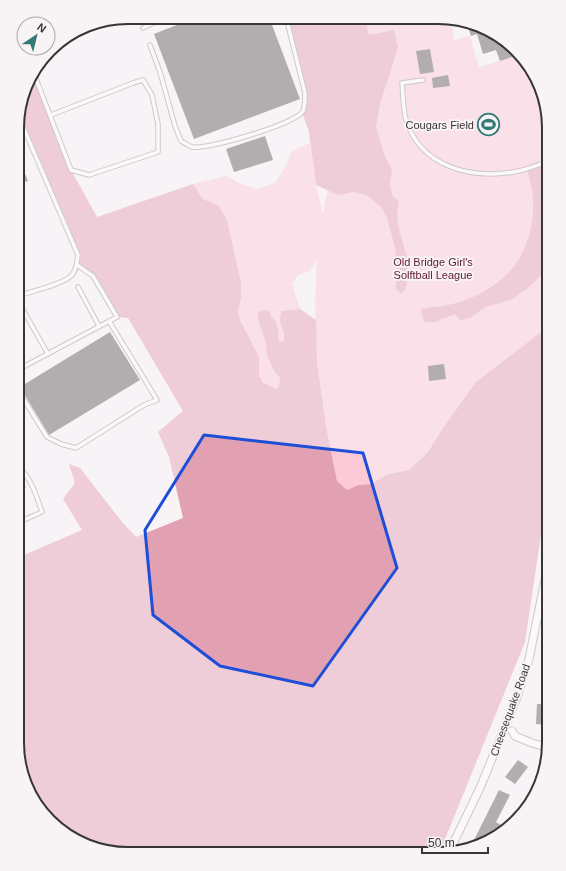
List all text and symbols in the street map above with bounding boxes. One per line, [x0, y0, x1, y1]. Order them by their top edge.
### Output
north arrow [16, 16, 56, 56]
text: N [35, 21, 48, 35]
sports icon: Cougars Field [476, 112, 502, 138]
place label: Cougars Field [406, 119, 474, 131]
park label: Old Bridge Girl's Solftball League [393, 256, 473, 281]
street label: Cheesequake Road [488, 662, 532, 758]
scale bar [422, 829, 488, 855]
text: 50 m [428, 836, 455, 850]

